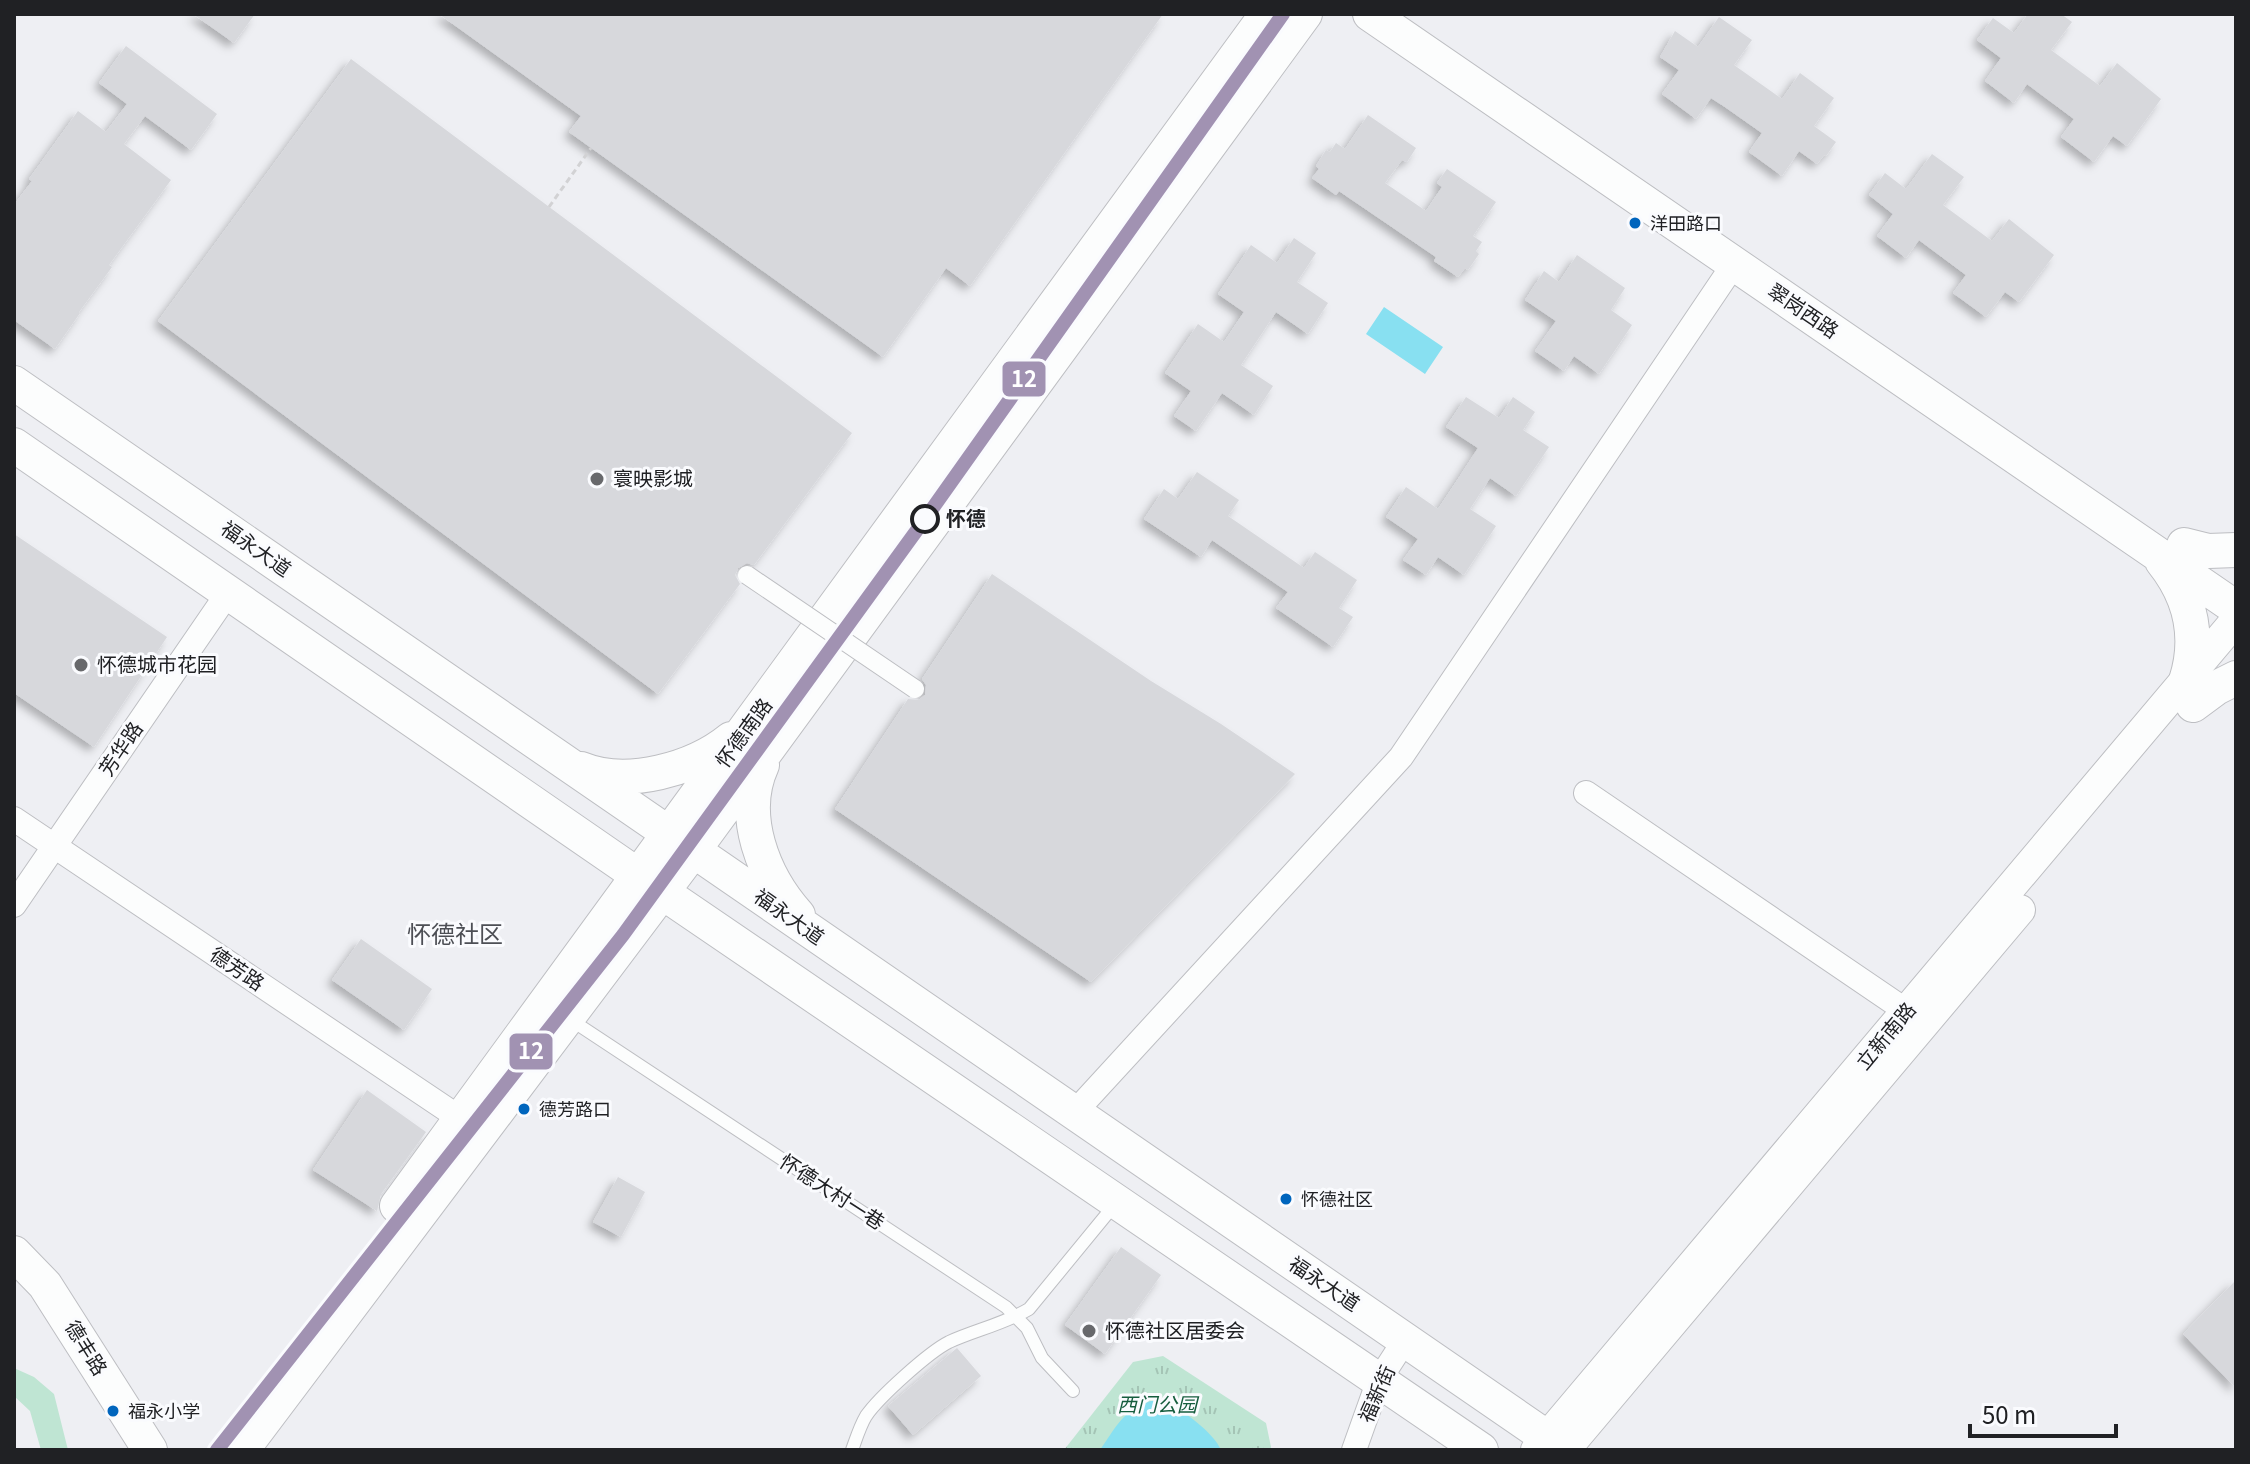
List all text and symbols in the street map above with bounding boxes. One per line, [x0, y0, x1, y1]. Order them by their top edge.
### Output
place label: 洋田路口 [1650, 209, 1722, 235]
marker: 洋田路口 [1627, 215, 1643, 231]
street label: 翠岗西路 [1763, 275, 1845, 344]
line badge: 12 [1001, 360, 1047, 398]
text: 12 [1011, 361, 1037, 393]
place label: 寰映影城 [613, 463, 693, 492]
marker: 寰映影城 [588, 470, 606, 488]
place label: 怀德 [946, 503, 986, 532]
marker: 怀德 [911, 505, 939, 533]
street label: 福永大道 [216, 513, 298, 583]
place label: 怀德城市花园 [97, 649, 217, 678]
marker: 怀德城市花园 [72, 656, 90, 674]
street label: 怀德南路 [708, 691, 778, 773]
street label: 芳华路 [91, 715, 149, 781]
street label: 福永大道 [749, 881, 831, 951]
district label: 怀德社区 [407, 915, 503, 950]
street label: 德芳路 [205, 939, 271, 997]
street label: 立新南路 [1848, 995, 1922, 1075]
line badge: 12 [508, 1032, 554, 1071]
text: 12 [518, 1033, 544, 1065]
place label: 德芳路口 [539, 1095, 611, 1121]
marker: 德芳路口 [516, 1101, 532, 1117]
street label: 怀德大村一巷 [775, 1146, 891, 1236]
place label: 怀德社区 [1301, 1185, 1373, 1211]
marker: 怀德社区 [1278, 1191, 1294, 1207]
street label: 福永大道 [1284, 1248, 1366, 1317]
street label: 德丰路 [59, 1314, 115, 1380]
place label: 怀德社区居委会 [1105, 1315, 1245, 1344]
marker: 怀德社区居委会 [1080, 1322, 1098, 1340]
street label: 福新街 [1350, 1360, 1401, 1427]
scale bar [1970, 1388, 2116, 1438]
park label: 西门公园 [1117, 1389, 1200, 1418]
text: 50 m [1982, 1396, 2036, 1431]
place label: 福永小学 [128, 1397, 200, 1423]
marker: 福永小学 [105, 1403, 121, 1419]

